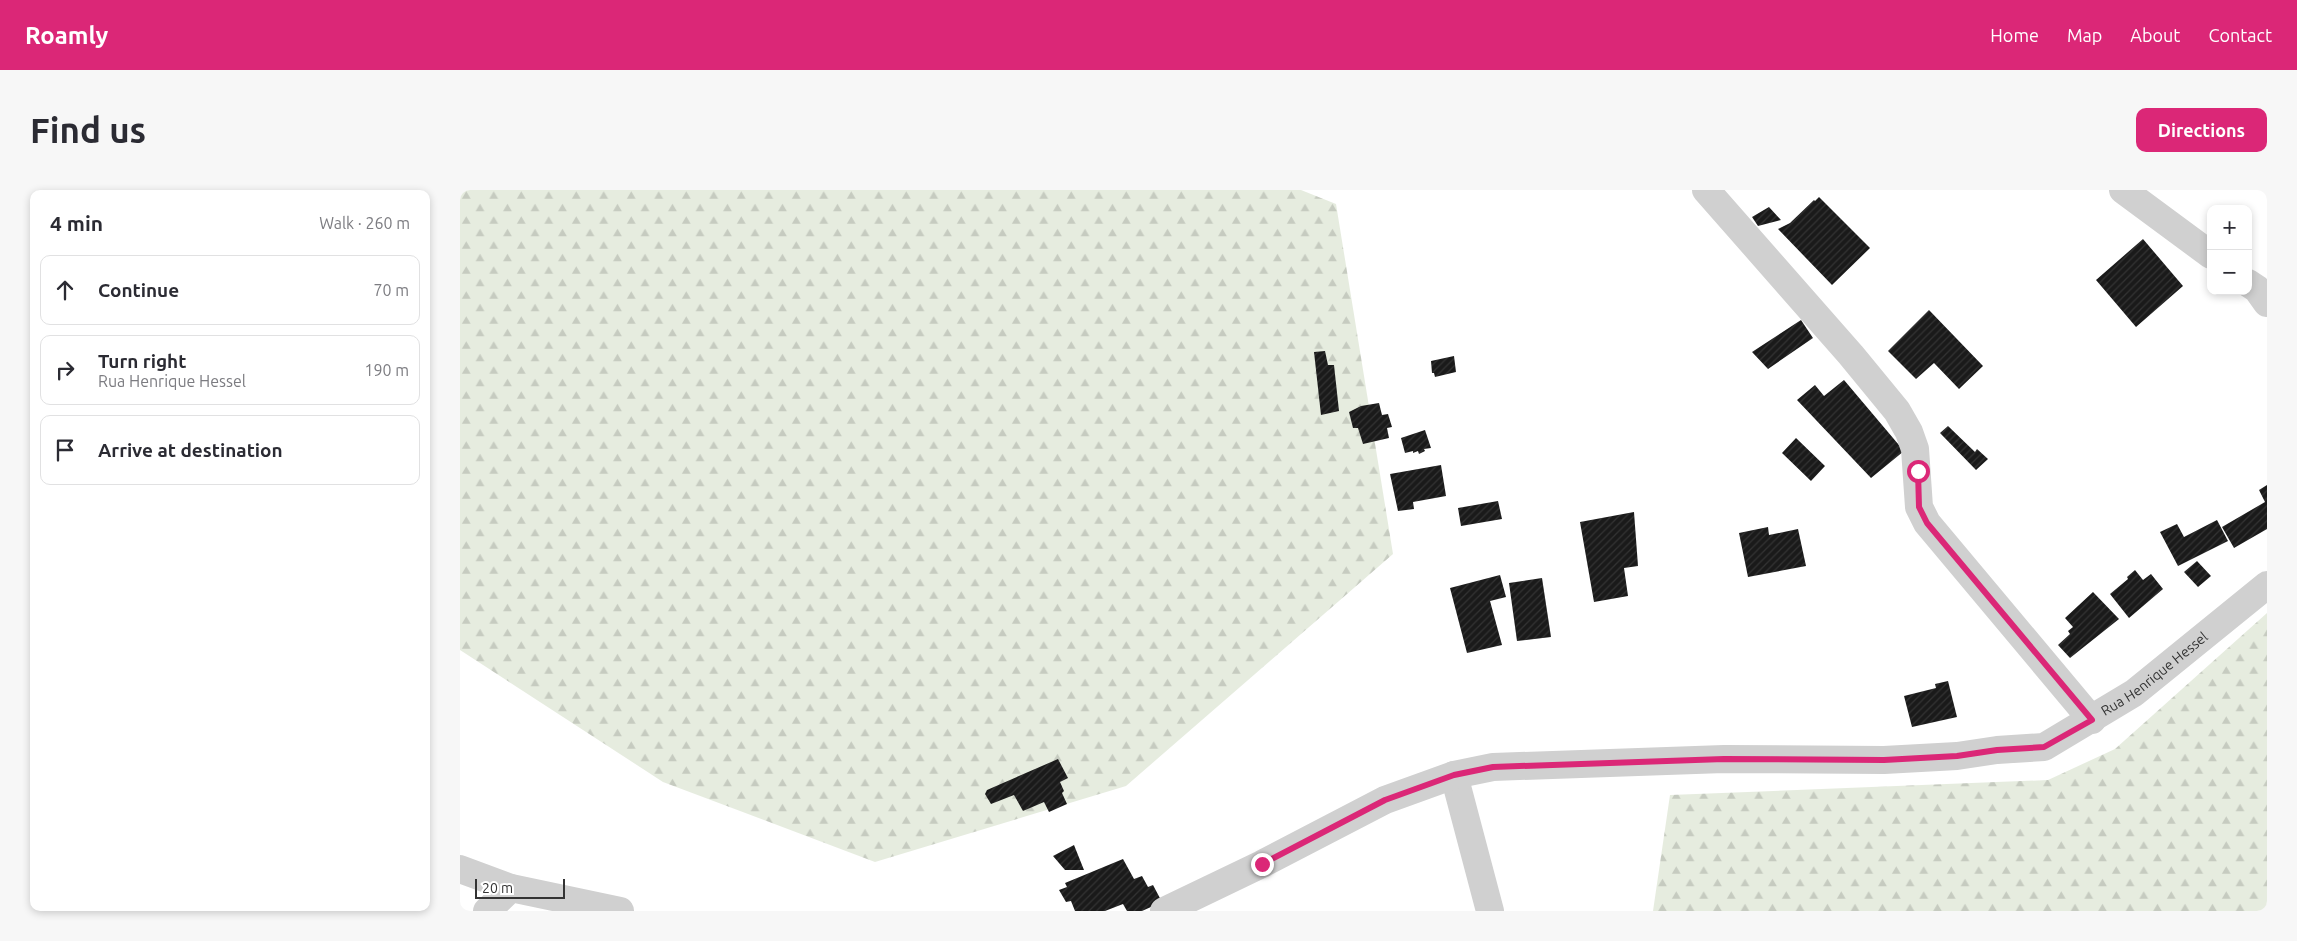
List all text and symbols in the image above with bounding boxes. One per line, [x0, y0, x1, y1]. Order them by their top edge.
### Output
text: Roamly [25, 22, 108, 49]
text: Home [1990, 25, 2039, 45]
text: Map [2067, 25, 2102, 45]
text: About [2130, 25, 2180, 45]
text: Contact [2208, 25, 2272, 45]
button: Directions [2136, 108, 2267, 152]
text: Find us [30, 110, 146, 150]
map controls [2207, 205, 2252, 295]
button: + [2207, 205, 2252, 250]
text: 4 min [50, 211, 103, 235]
text: Walk · 260 m [319, 214, 410, 232]
button: − [2207, 250, 2252, 295]
icon: ahead [51, 276, 79, 304]
text: Continue [98, 279, 179, 301]
text: 70 m [373, 281, 409, 299]
text: Turn right [98, 350, 186, 372]
icon: right [51, 356, 79, 384]
text: 190 m [364, 361, 409, 379]
text: Rua Henrique Hessel [98, 372, 246, 390]
icon: arrive [51, 436, 79, 464]
text: Arrive at destination [98, 439, 283, 461]
route start [1907, 460, 1930, 483]
street label: Rua Henrique Hessel [2098, 628, 2211, 719]
route end [1251, 853, 1274, 876]
scale bar [475, 876, 565, 899]
text: 20 m [482, 880, 513, 896]

